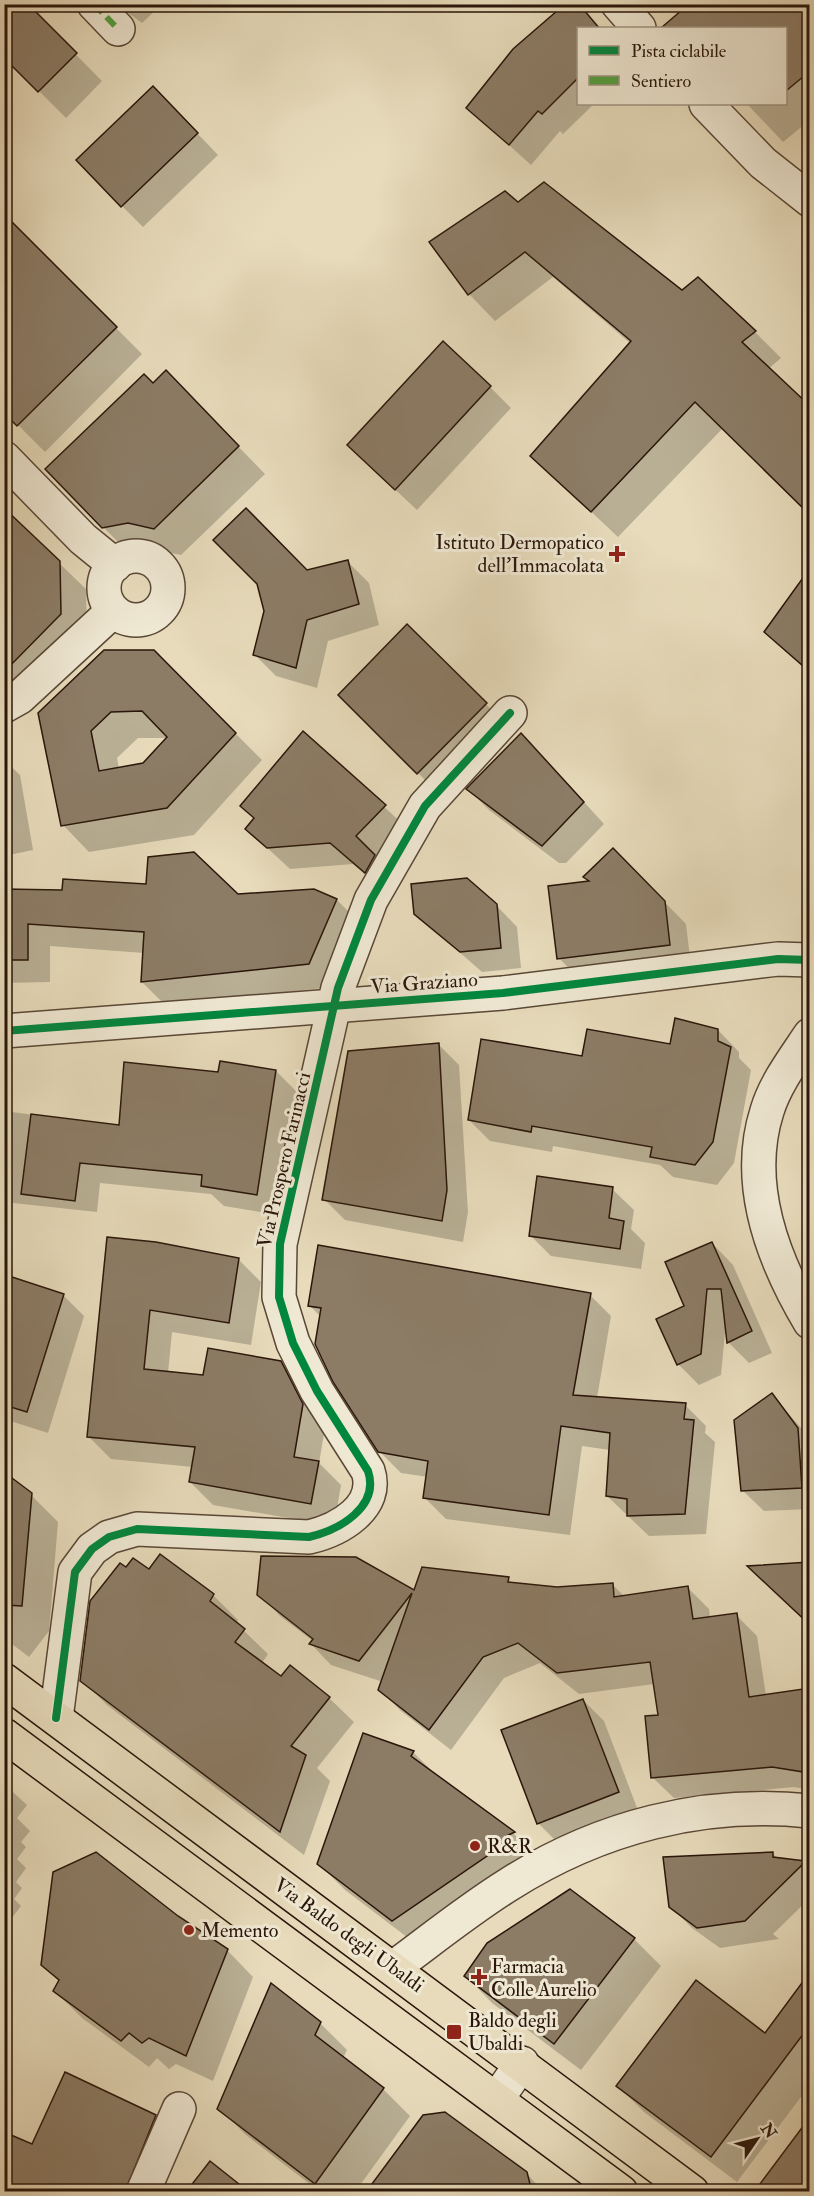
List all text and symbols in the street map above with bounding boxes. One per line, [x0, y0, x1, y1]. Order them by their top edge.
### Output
legend [577, 27, 787, 105]
text: Pista ciclabile [631, 40, 727, 63]
text: Sentiero [631, 70, 691, 93]
place label: Istituto Dermopatico dell'Immacolata [436, 530, 605, 578]
marker: Istituto Dermopatico dell'Immacolata [608, 545, 626, 563]
street label: Via Graziano [370, 967, 478, 999]
street label: Via Prospero Farinacci [252, 1070, 317, 1251]
place label: R&R [487, 1834, 533, 1859]
marker: R&R [468, 1839, 482, 1853]
street label: Via Baldo degli Ubaldi [269, 1872, 429, 1998]
place label: Memento [201, 1918, 278, 1943]
marker: Memento [182, 1923, 196, 1937]
place label: Farmacia Colle Aurelio [491, 1954, 597, 2002]
marker: Farmacia Colle Aurelio [472, 1970, 486, 1984]
place label: Baldo degli Ubaldi [468, 2008, 557, 2056]
marker: Baldo degli Ubaldi [445, 2023, 463, 2041]
north arrow [727, 2109, 787, 2169]
text: N [756, 2119, 781, 2143]

